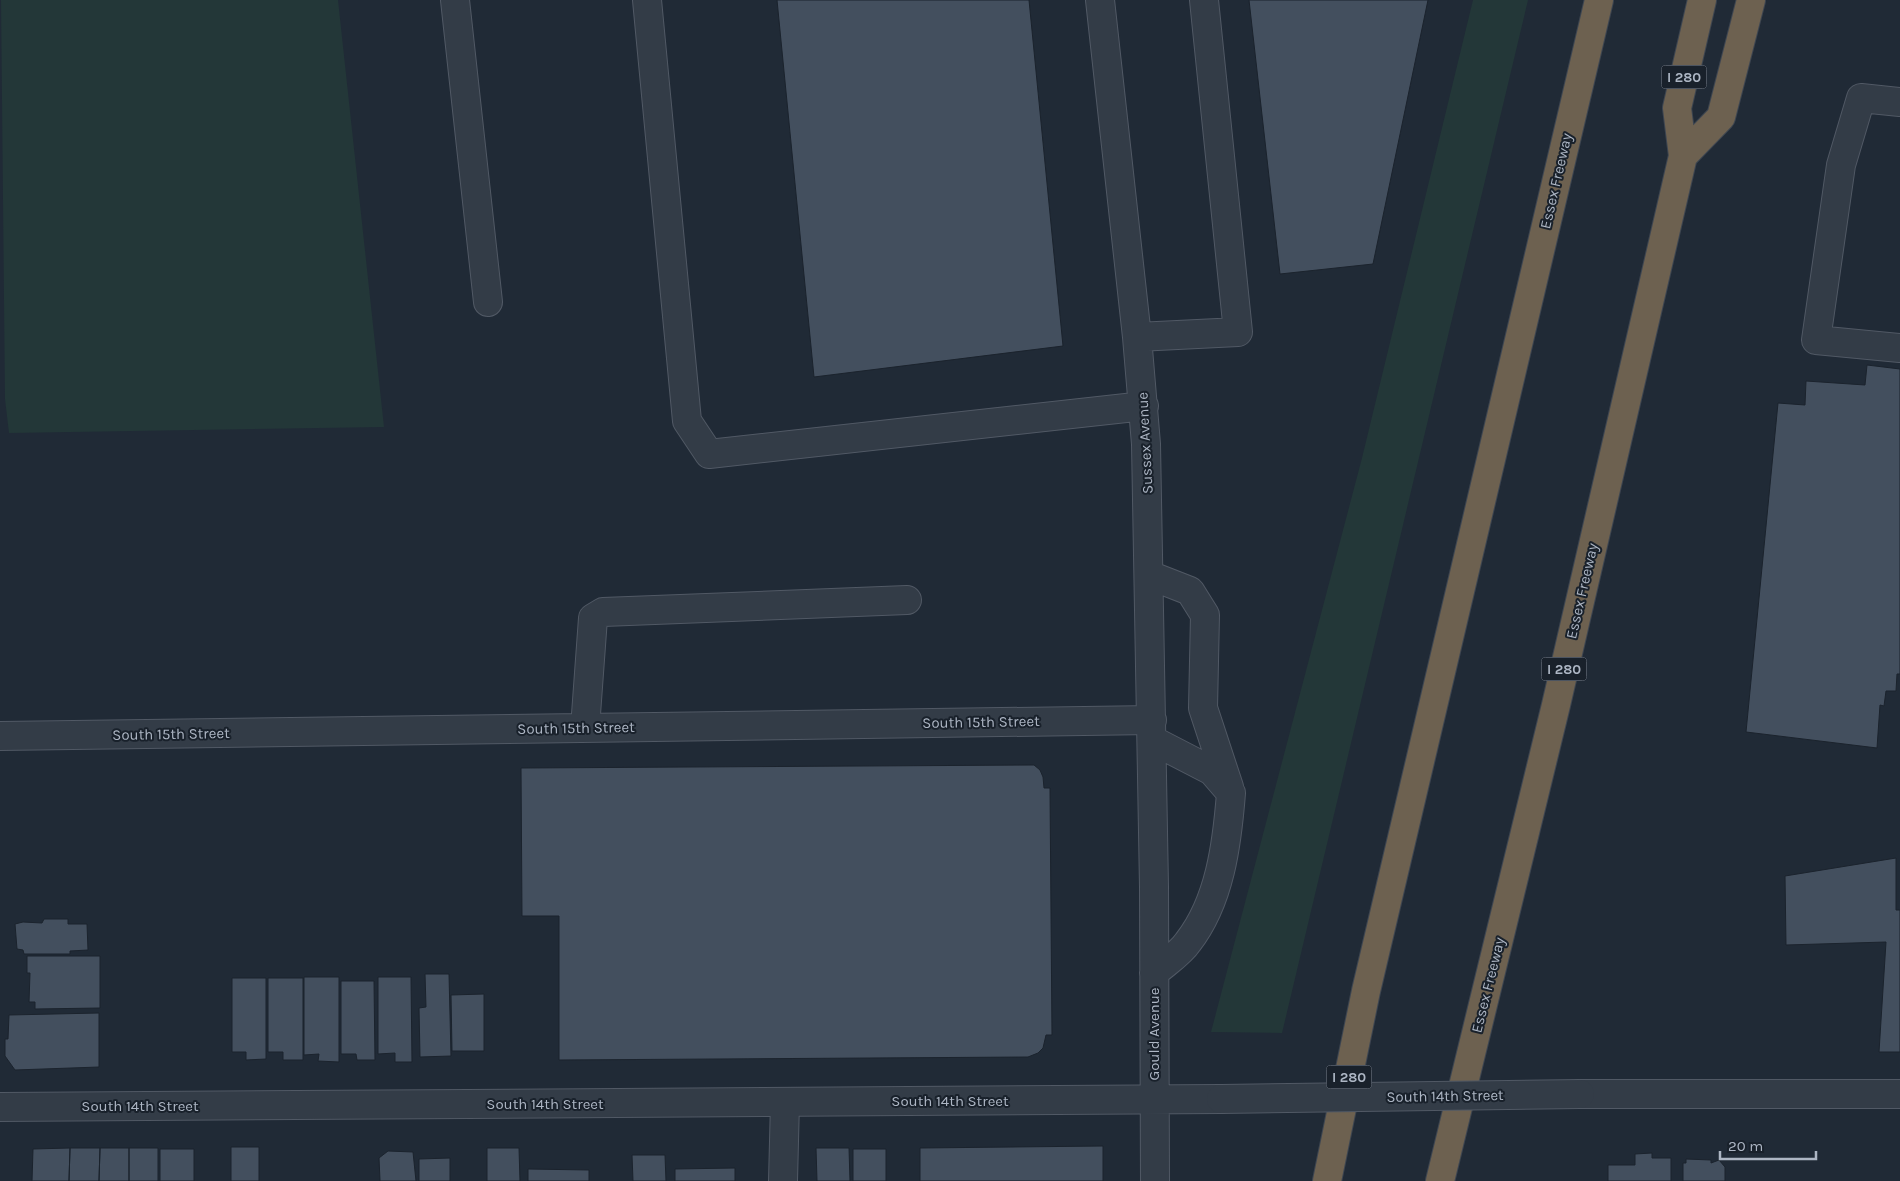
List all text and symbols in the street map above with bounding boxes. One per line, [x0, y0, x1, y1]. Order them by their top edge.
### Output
road number: I 280 [1662, 66, 1706, 88]
street label: Essex Freeway [1536, 131, 1576, 231]
street label: Sussex Avenue [1133, 391, 1157, 495]
street label: Essex Freeway [1562, 541, 1602, 641]
road number: I 280 [1542, 658, 1586, 681]
street label: South 15th Street [922, 712, 1040, 732]
street label: South 15th Street [517, 718, 635, 738]
street label: South 15th Street [112, 724, 230, 744]
street label: Essex Freeway [1467, 935, 1509, 1035]
street label: Gould Avenue [1145, 988, 1163, 1080]
road number: I 280 [1326, 1066, 1372, 1088]
street label: South 14th Street [1386, 1086, 1504, 1106]
street label: South 14th Street [891, 1092, 1009, 1110]
street label: South 14th Street [486, 1095, 604, 1113]
street label: South 14th Street [81, 1097, 199, 1115]
scale bar [1720, 1128, 1816, 1160]
text: 20 m [1728, 1137, 1763, 1155]

